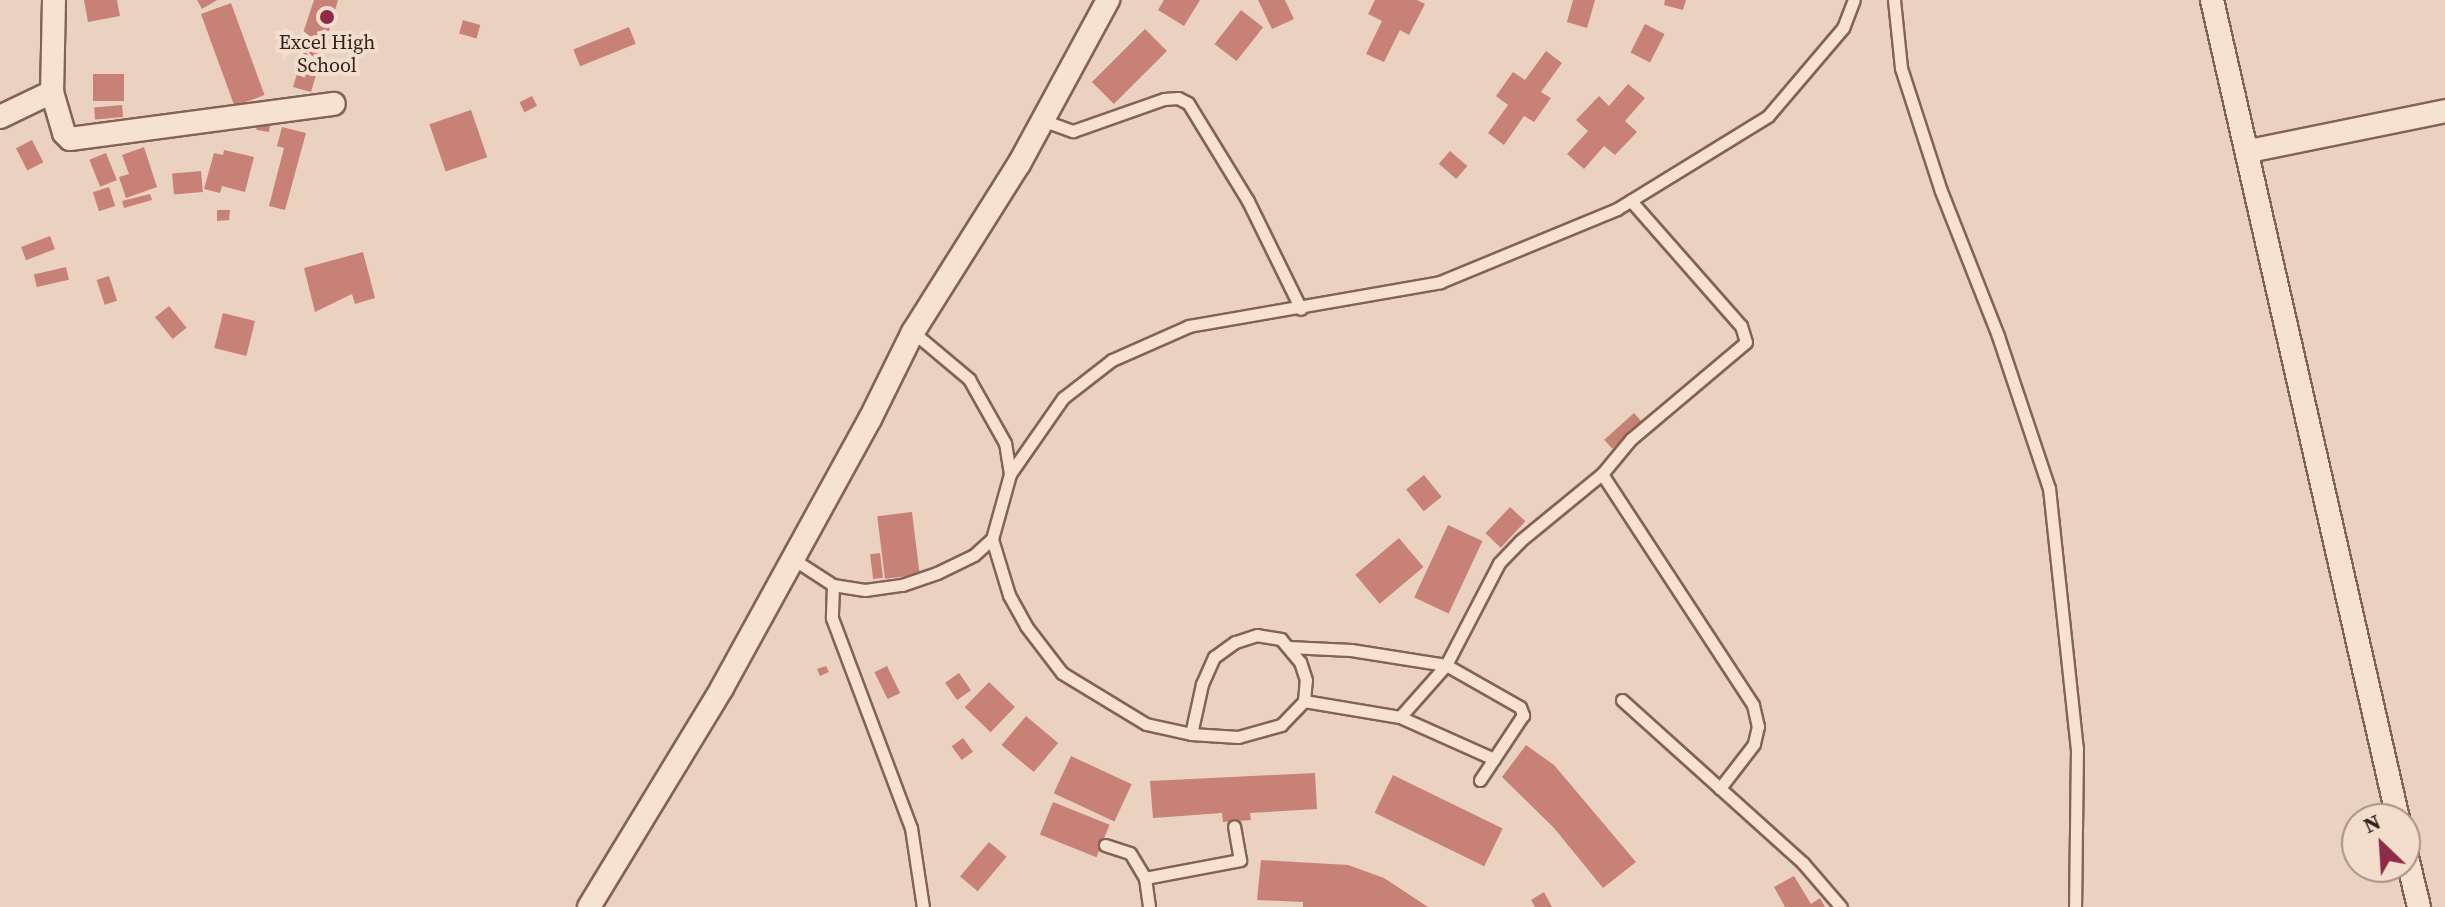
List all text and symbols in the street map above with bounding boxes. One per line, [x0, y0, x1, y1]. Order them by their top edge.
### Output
marker: Excel High School [318, 8, 336, 26]
place label: Excel High School [279, 30, 375, 77]
north arrow [2341, 803, 2421, 883]
text: N [2358, 806, 2385, 840]

